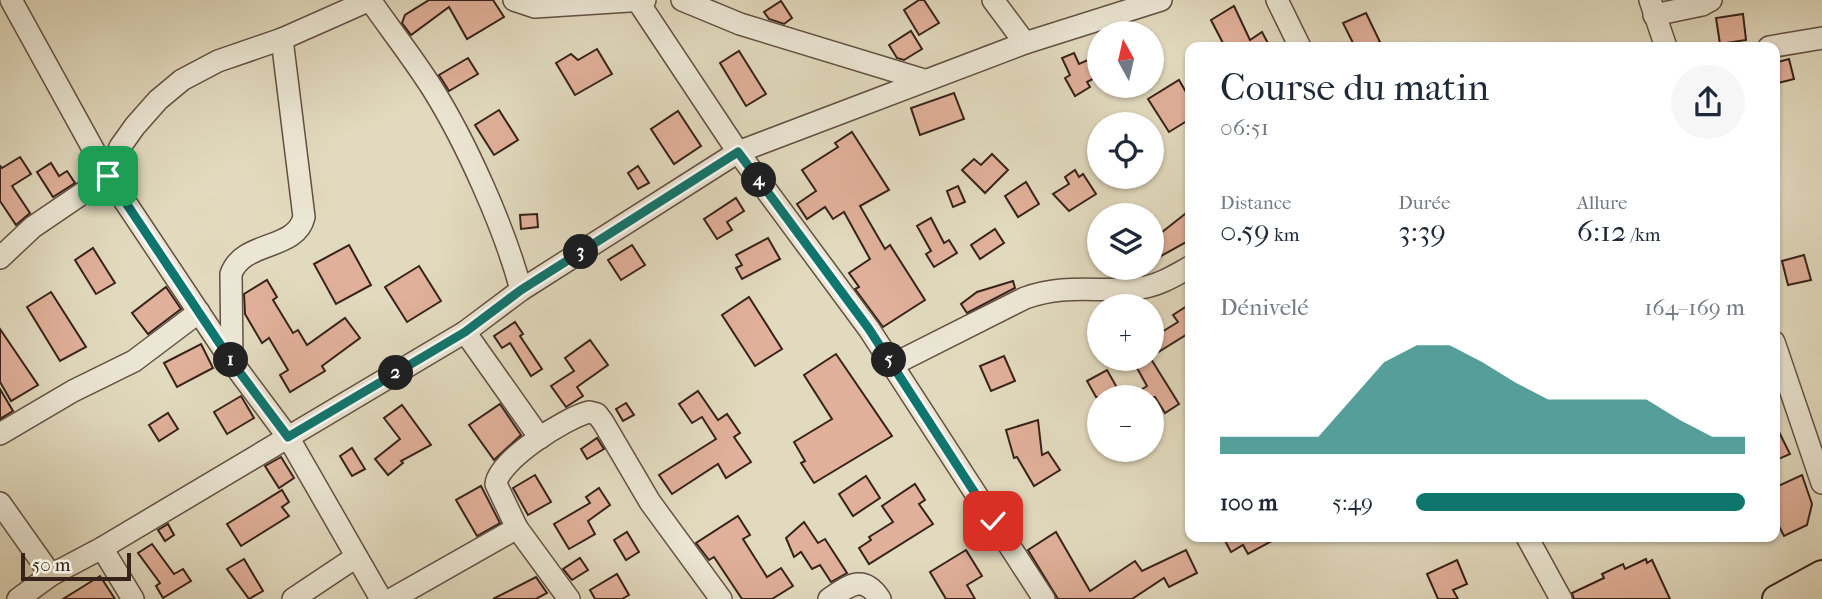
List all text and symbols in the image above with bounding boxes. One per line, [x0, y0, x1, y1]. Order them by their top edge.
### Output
north arrow [1087, 21, 1164, 98]
map controls [1087, 21, 1164, 462]
text: Course du matin [1220, 65, 1489, 110]
button: share [1671, 65, 1745, 139]
button: locate [1087, 112, 1164, 189]
text: 06:51 [1220, 114, 1269, 141]
pin [78, 146, 138, 206]
icon: arrive [89, 157, 127, 195]
pin: 4 [742, 162, 776, 198]
text: 4 [753, 168, 764, 190]
text: Distance [1220, 192, 1291, 214]
text: Durée [1398, 192, 1450, 214]
text: Allure [1577, 192, 1628, 214]
button: layers [1087, 203, 1164, 280]
text: 0.59 [1220, 214, 1270, 249]
text: 3:39 [1398, 214, 1446, 249]
text: 6:12 [1577, 214, 1626, 249]
text: km [1270, 224, 1300, 246]
text: /km [1626, 224, 1661, 246]
pin: 3 [564, 234, 598, 270]
text: 3 [577, 240, 584, 262]
button: + [1087, 294, 1164, 371]
text: Dénivelé [1220, 294, 1309, 321]
text: 164–169 m [1644, 294, 1745, 321]
pin: 1 [214, 342, 248, 378]
pin: 5 [872, 342, 906, 378]
text: 1 [227, 348, 234, 370]
text: 5 [884, 348, 893, 370]
pin: 2 [378, 356, 414, 390]
text: 2 [391, 361, 400, 383]
button: − [1087, 385, 1164, 462]
text: 100 m [1220, 489, 1278, 516]
text: 5:49 [1332, 489, 1373, 516]
pin [963, 491, 1023, 551]
icon: check [974, 502, 1012, 540]
scale bar [21, 550, 131, 582]
text: 50 m [32, 554, 71, 576]

